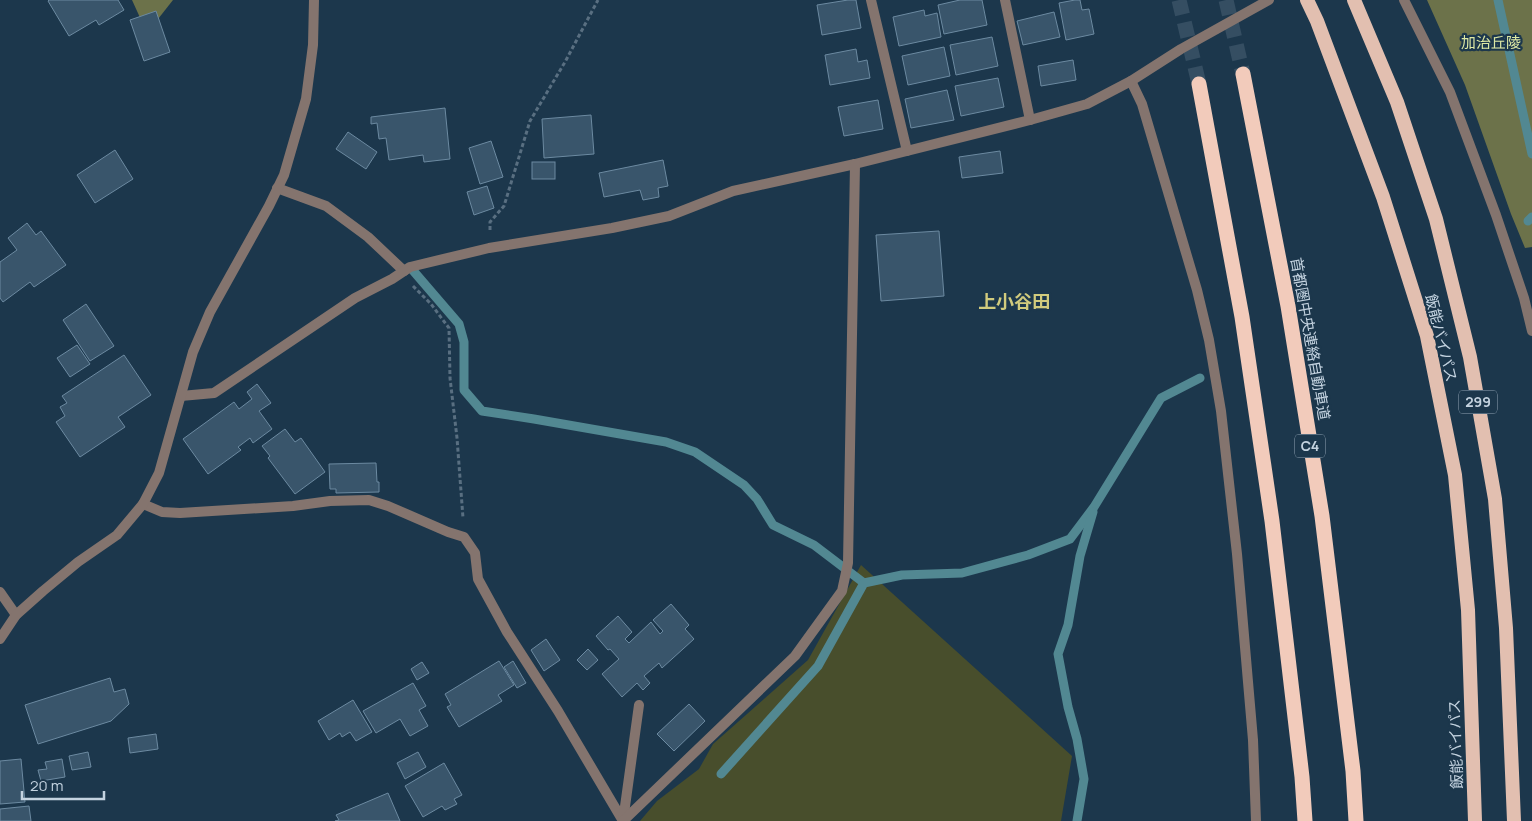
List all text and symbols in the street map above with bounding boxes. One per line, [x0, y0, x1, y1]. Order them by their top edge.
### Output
park label: 加治丘陵 [1461, 32, 1521, 53]
street label: 首都圏中央連絡自動車道 [1286, 256, 1335, 422]
district label: 上小谷田 [978, 289, 1050, 313]
street label: 飯能バイパス [1420, 292, 1463, 384]
road number: 299 [1459, 391, 1497, 414]
road number: C4 [1295, 434, 1325, 458]
street label: 飯能バイパス [1443, 699, 1468, 789]
scale bar [22, 768, 105, 800]
text: 20 m [30, 775, 63, 796]

